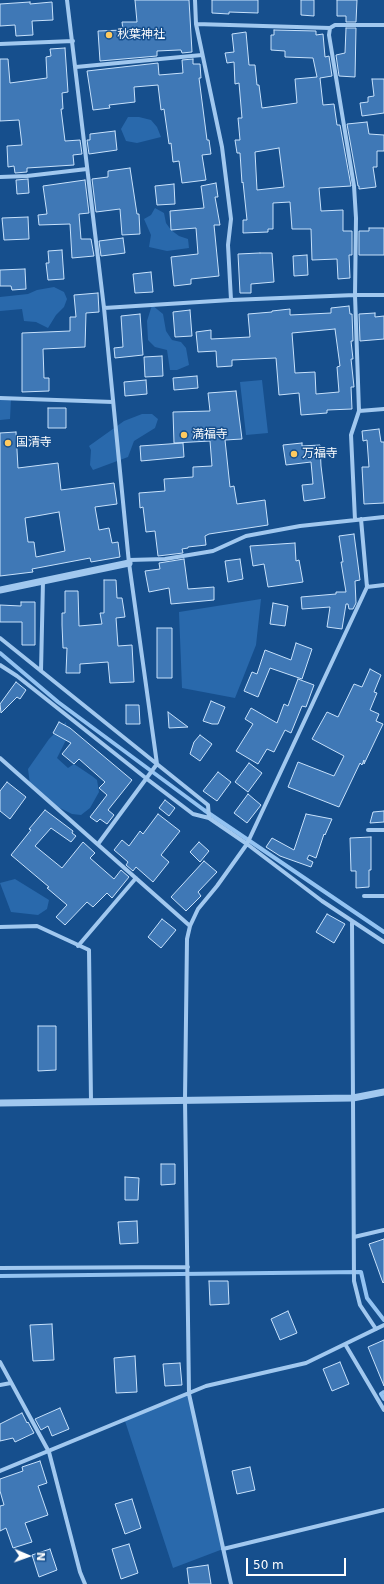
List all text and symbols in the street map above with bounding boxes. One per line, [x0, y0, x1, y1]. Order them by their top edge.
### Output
place label: 秋葉神社 [117, 28, 165, 42]
marker: 秋葉神社 [104, 30, 114, 40]
place label: 満福寺 [192, 428, 228, 442]
marker: 満福寺 [179, 430, 189, 440]
place label: 国清寺 [16, 436, 52, 450]
marker: 国清寺 [3, 438, 13, 448]
place label: 万福寺 [302, 447, 338, 461]
marker: 万福寺 [289, 449, 299, 459]
north arrow [8, 1536, 48, 1576]
scale bar [248, 1550, 348, 1576]
text: N [34, 1552, 47, 1561]
text: 50 m [253, 1558, 284, 1572]

